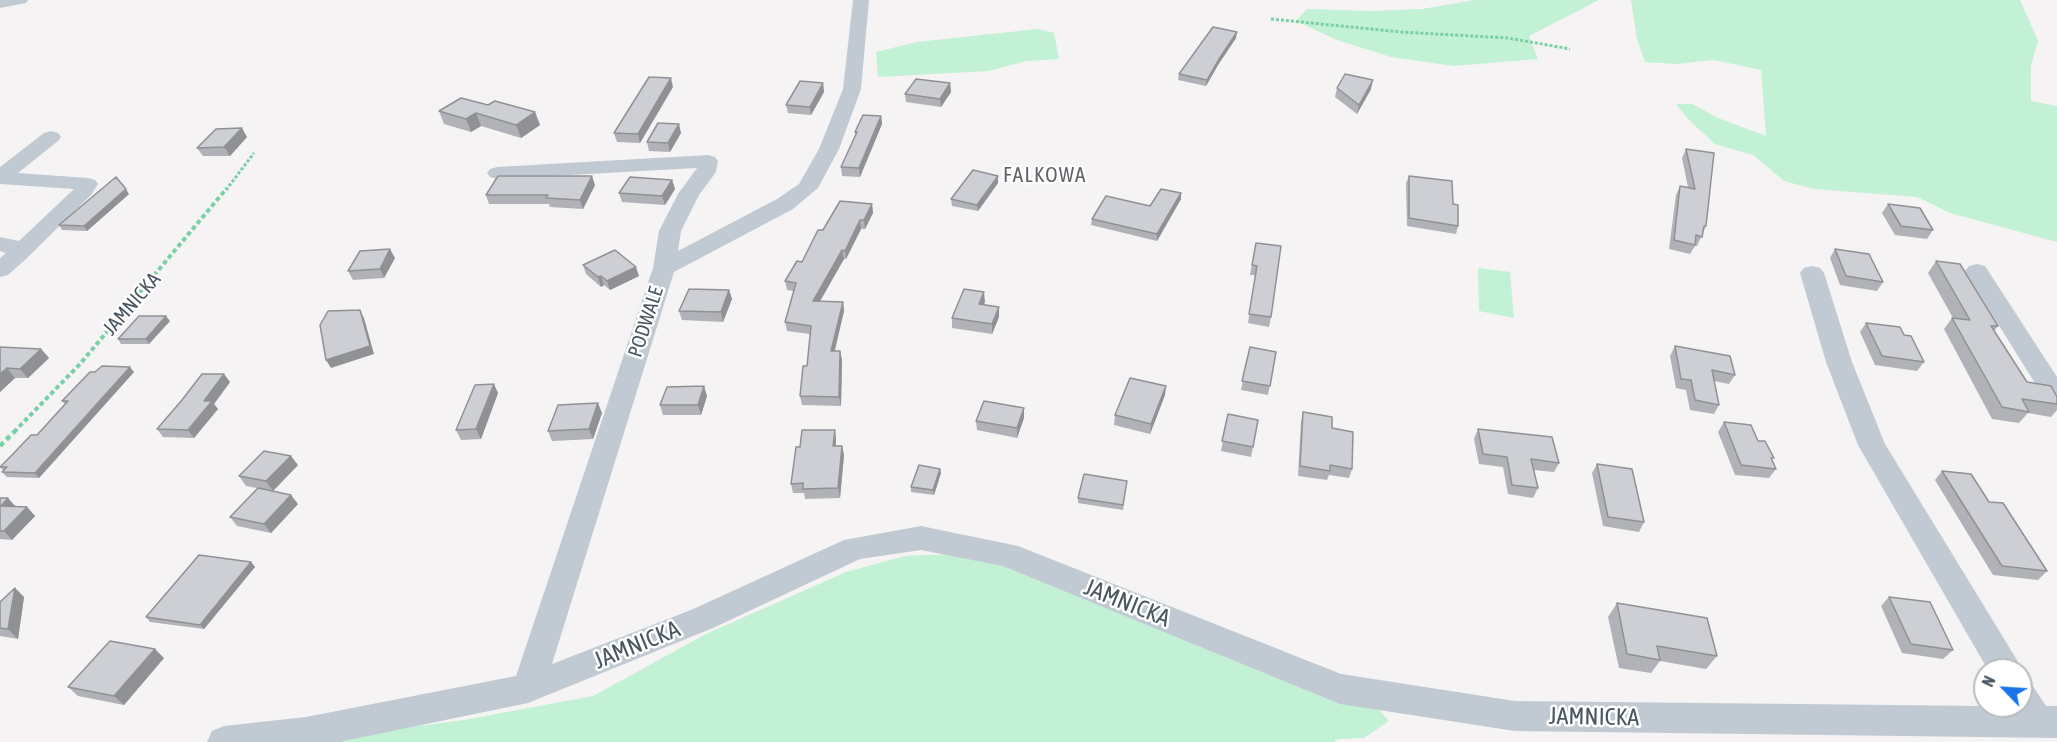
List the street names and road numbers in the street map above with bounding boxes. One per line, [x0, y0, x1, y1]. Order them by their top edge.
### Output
street label: JAMNICKA [98, 268, 166, 340]
street label: PODWALE [623, 284, 669, 360]
street label: JAMNICKA [1080, 573, 1174, 633]
street label: JAMNICKA [590, 615, 684, 675]
street label: JAMNICKA [1549, 702, 1639, 732]

